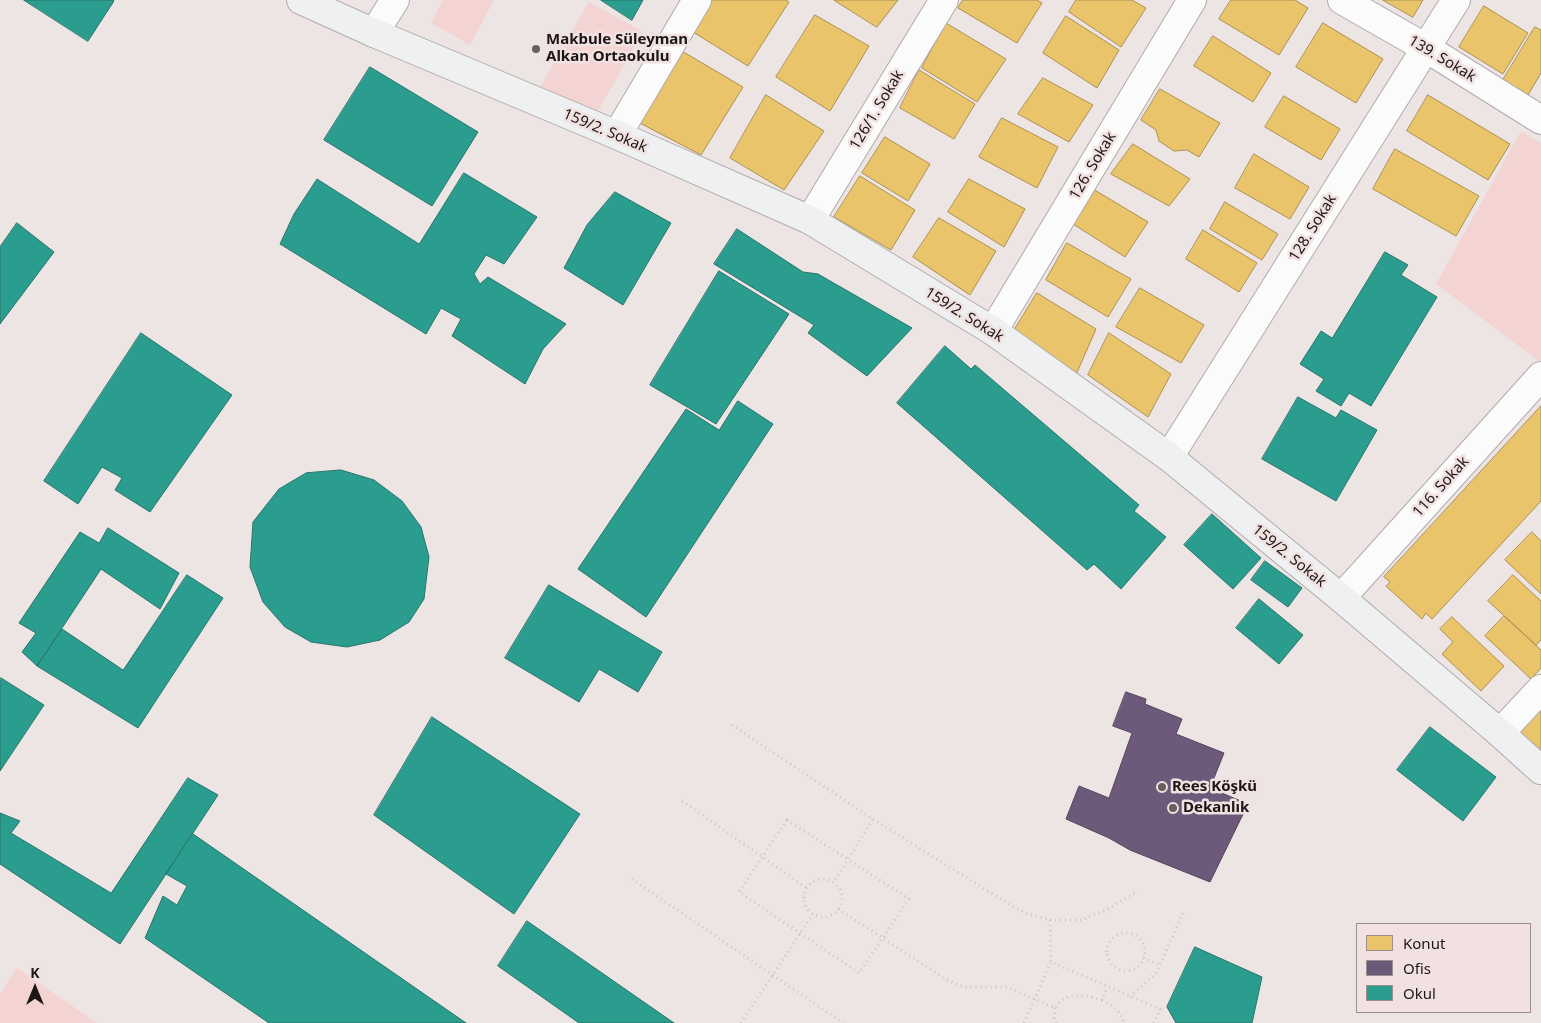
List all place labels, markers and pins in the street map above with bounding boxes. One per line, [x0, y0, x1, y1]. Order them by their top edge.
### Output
place label: Makbule Süleyman Alkan Ortaokulu [546, 31, 688, 66]
marker: Makbule Süleyman Alkan Ortaokulu [530, 43, 542, 55]
place label: Rees Köşkü [1172, 778, 1257, 796]
marker: Rees Köşkü [1156, 781, 1168, 793]
place label: Dekanlık [1183, 799, 1249, 817]
marker: Dekanlık [1167, 802, 1179, 814]

